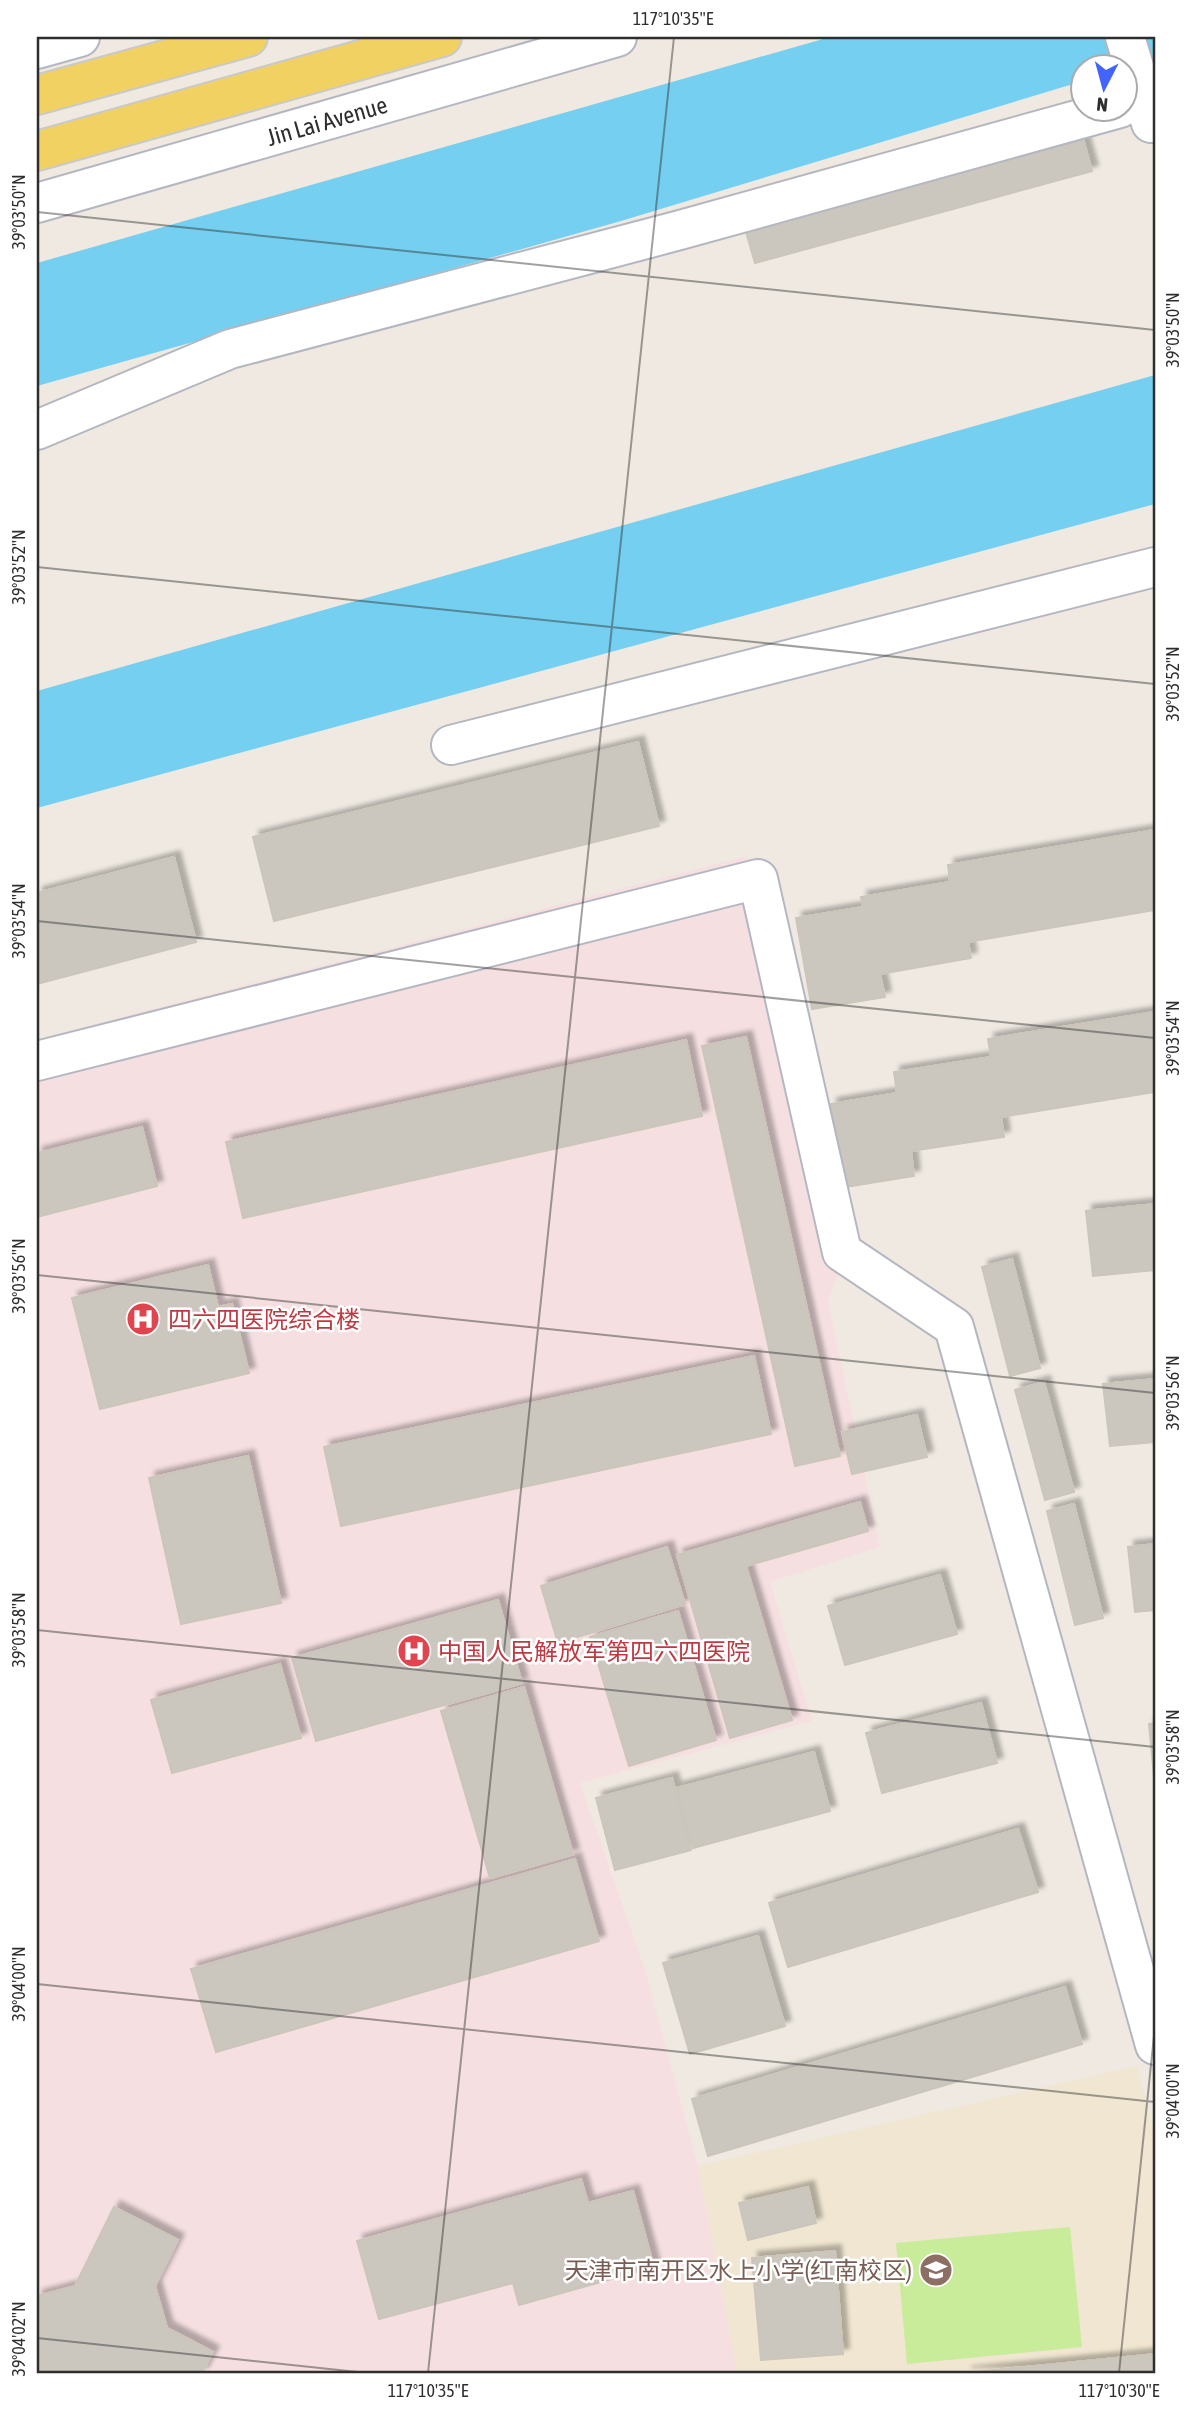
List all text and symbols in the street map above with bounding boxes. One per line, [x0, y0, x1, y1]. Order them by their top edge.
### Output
text: 117°10'35"E [633, 8, 714, 29]
north arrow [1070, 52, 1140, 122]
street label: Jin Lai Avenue [264, 91, 390, 151]
text: N [1095, 93, 1109, 116]
text: 39°03'50"N [8, 174, 29, 250]
text: 39°03'50"N [1162, 292, 1183, 368]
text: 39°03'52"N [8, 529, 29, 605]
text: 39°03'52"N [1162, 646, 1183, 722]
text: 39°03'54"N [8, 883, 29, 959]
text: 39°03'54"N [1162, 1000, 1183, 1076]
text: 39°03'56"N [8, 1238, 29, 1314]
hospital icon: 四六四医院综合楼 [124, 1300, 162, 1338]
place label: 四六四医院综合楼 [168, 1306, 360, 1333]
text: 39°03'56"N [1162, 1355, 1183, 1431]
text: 39°03'58"N [8, 1592, 29, 1668]
hospital icon: 中国人民解放军第四六四医院 [395, 1632, 433, 1670]
place label: 中国人民解放军第四六四医院 [438, 1638, 750, 1665]
text: 39°03'58"N [1162, 1709, 1183, 1785]
text: 39°04'00"N [8, 1946, 29, 2022]
text: 39°04'00"N [1162, 2063, 1183, 2139]
school or university icon: 天津市南开区水上小学(红南校区) [917, 2251, 955, 2289]
place label: 天津市南开区水上小学(红南校区) [564, 2257, 912, 2284]
text: 39°04'02"N [8, 2301, 29, 2377]
text: 117°10'35"E [388, 2380, 469, 2401]
text: 117°10'30"E [1079, 2380, 1160, 2401]

